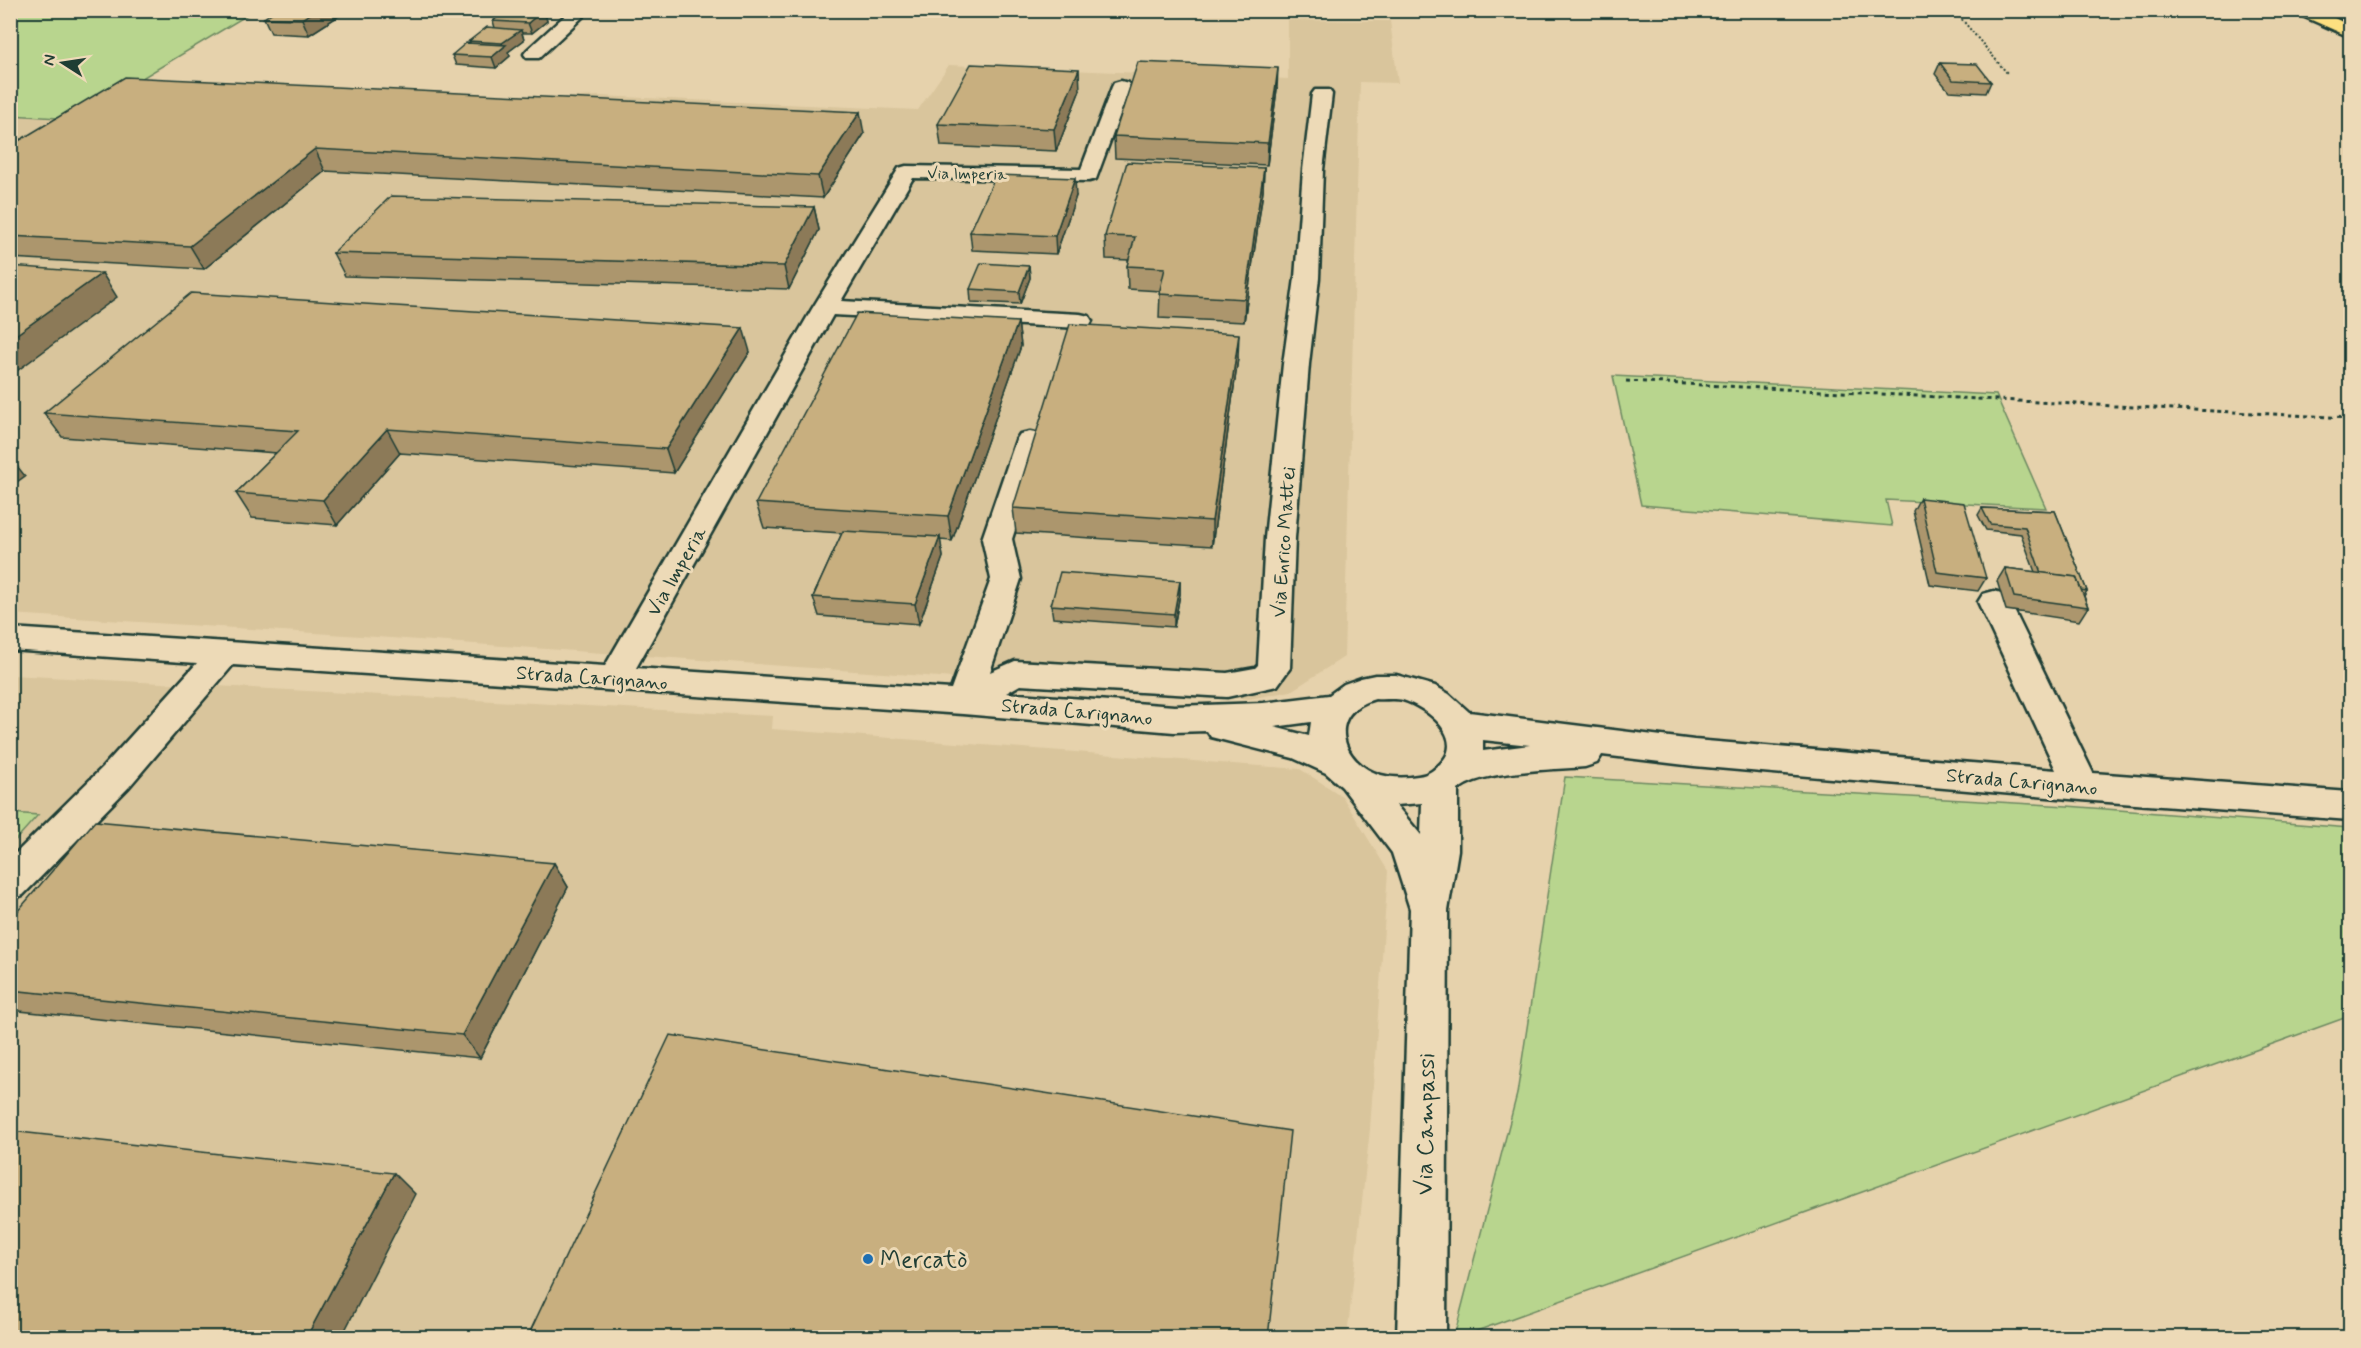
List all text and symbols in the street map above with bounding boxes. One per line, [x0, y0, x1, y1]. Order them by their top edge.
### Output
north arrow [33, 33, 93, 93]
text: N [38, 53, 61, 68]
street label: Via Imperia [927, 163, 1007, 186]
street label: Via Enrico Mattei [1266, 465, 1303, 619]
street label: Via Imperia [641, 521, 714, 621]
street label: Strada Carignano [515, 660, 669, 697]
street label: Strada Carignano [1000, 692, 1154, 733]
street label: Strada Carignano [1945, 762, 2099, 803]
street label: Via Campassi [1410, 1053, 1443, 1196]
place label: Mercatò [880, 1245, 967, 1276]
marker: Mercatò [861, 1252, 875, 1266]

